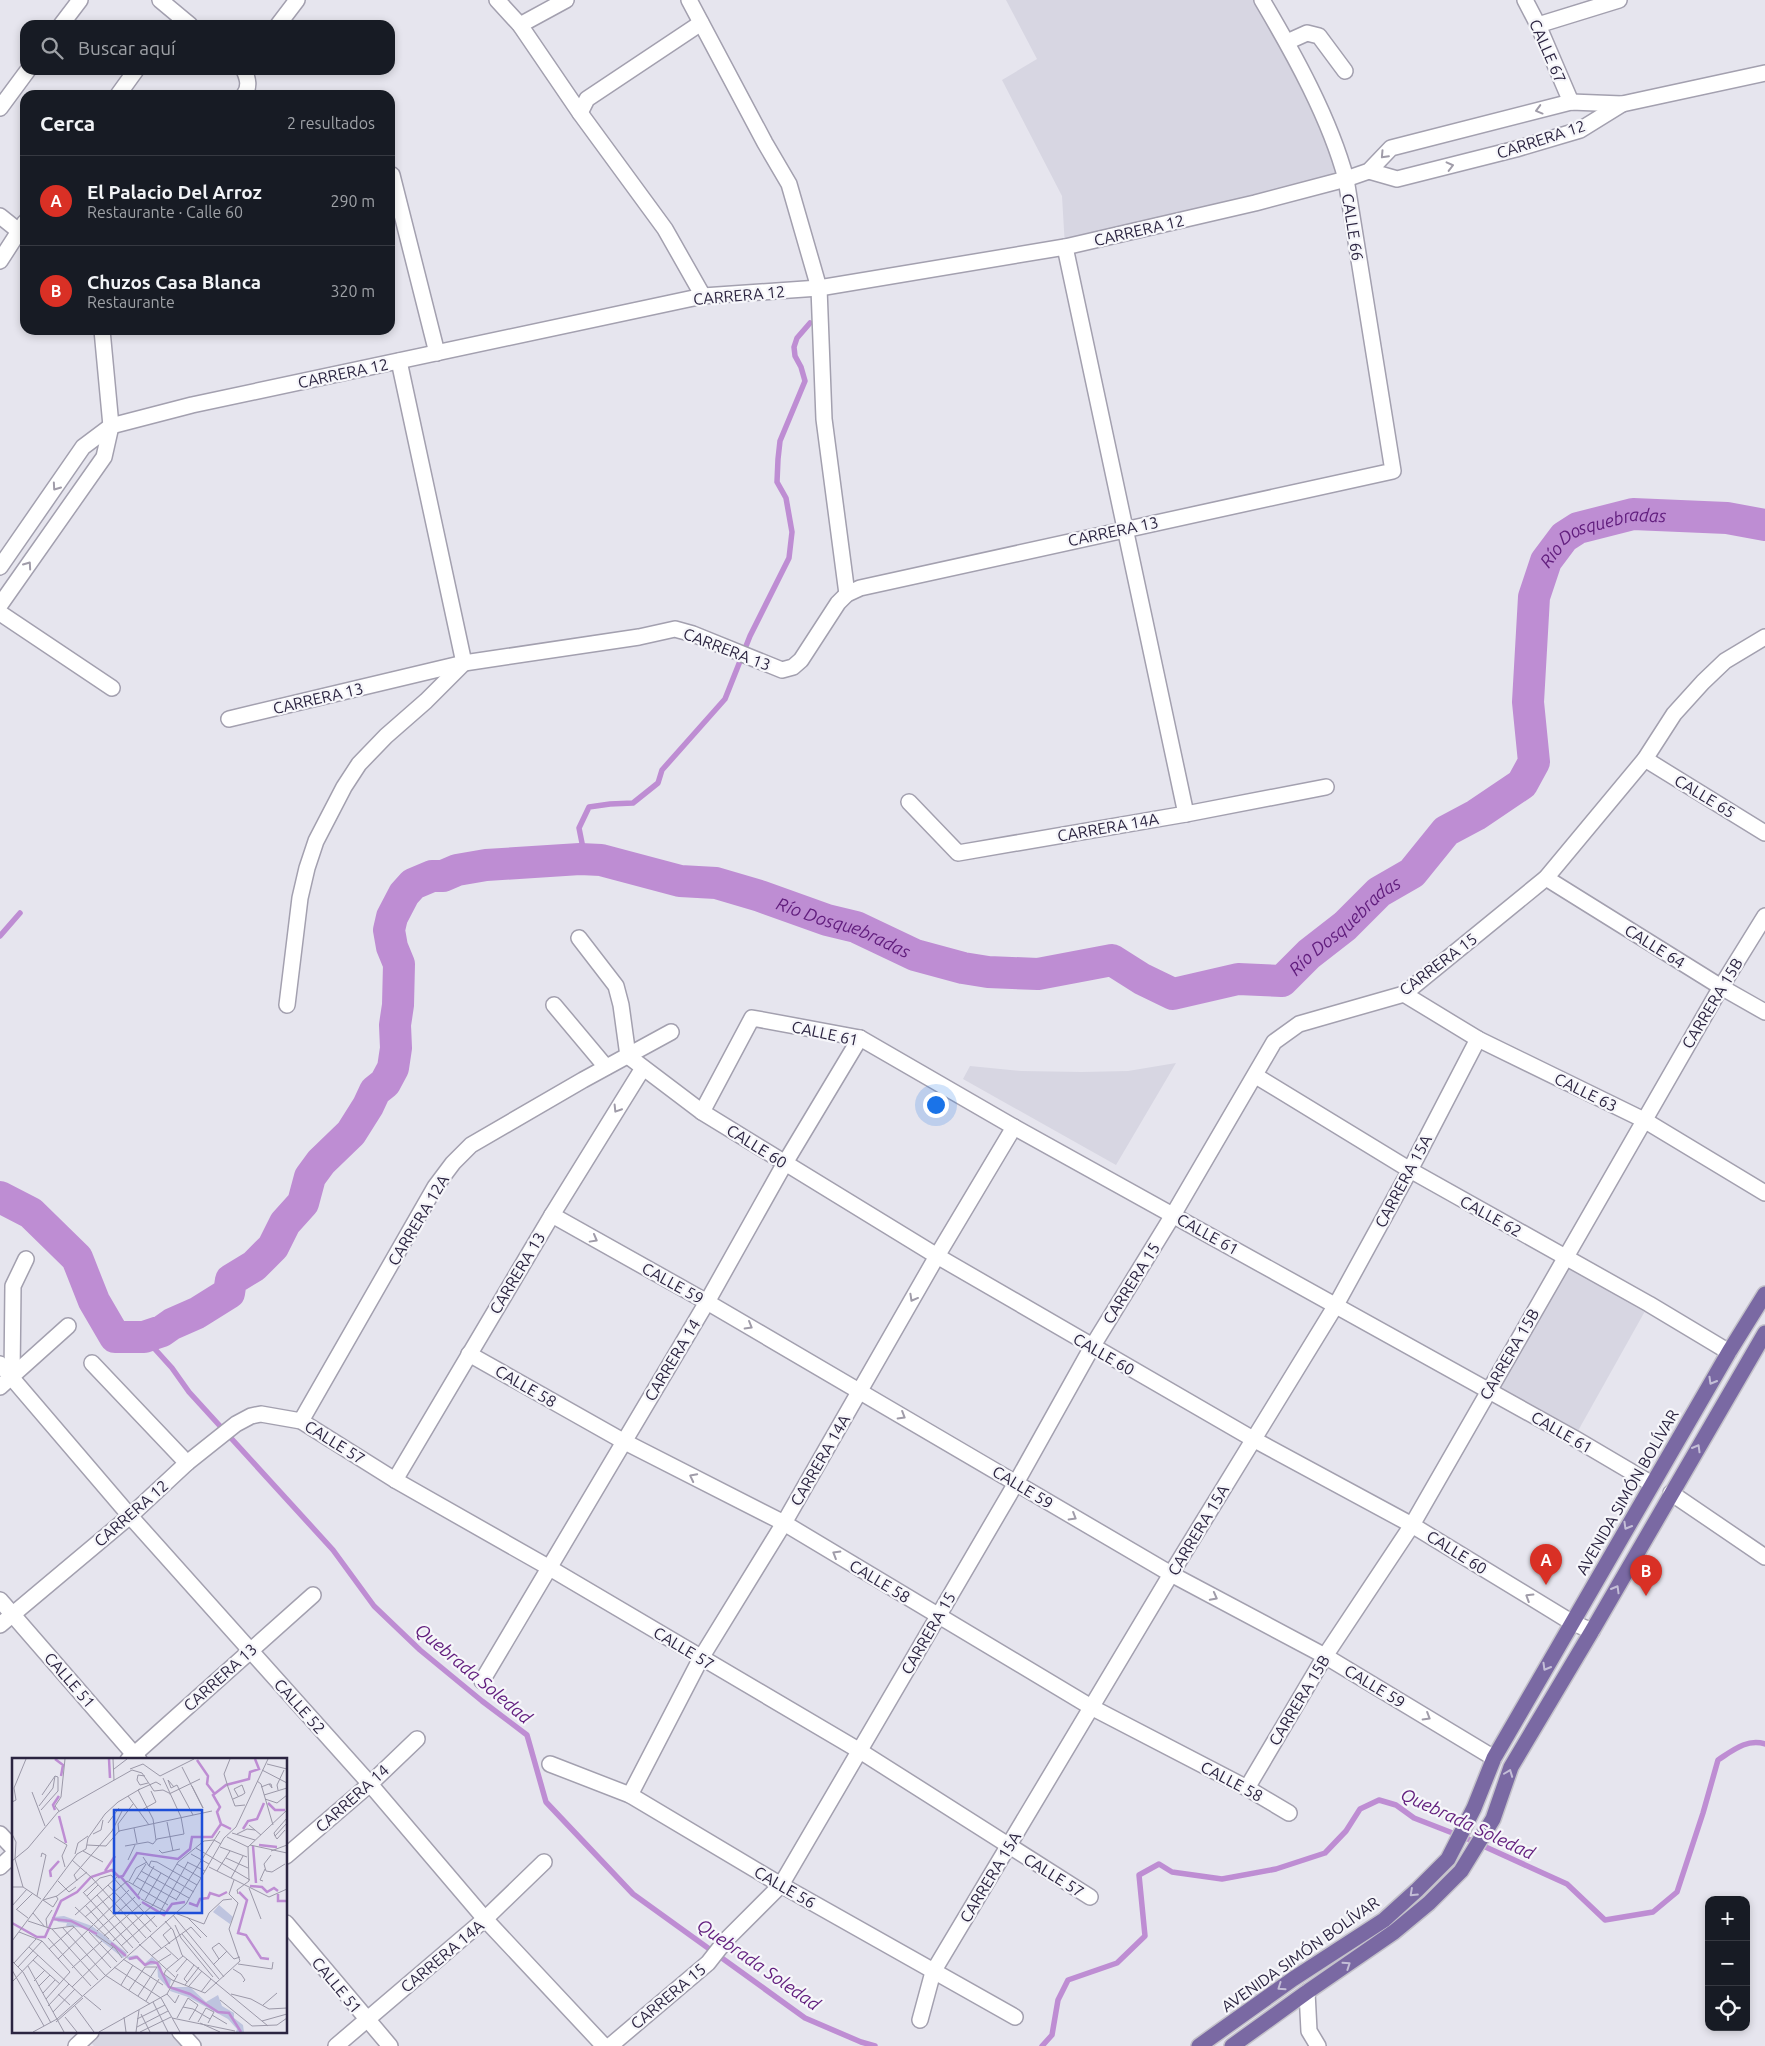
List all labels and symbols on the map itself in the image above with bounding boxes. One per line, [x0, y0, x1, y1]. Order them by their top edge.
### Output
street label: CALLE 67 [1526, 16, 1570, 86]
one-way arrow [1534, 104, 1543, 115]
street label: CARRERA 12 [1494, 116, 1588, 162]
one-way arrow [1381, 149, 1390, 158]
one-way arrow [1446, 161, 1454, 171]
street label: CALLE 66 [1339, 192, 1367, 262]
street label: CARRERA 12 [1092, 211, 1186, 249]
street label: CARRERA 12 [692, 282, 786, 308]
street label: CARRERA 12 [296, 355, 390, 391]
one-way arrow [53, 481, 62, 491]
water label: Río Dosquebradas [1535, 504, 1667, 571]
street label: CARRERA 13 [1066, 513, 1160, 549]
one-way arrow [22, 561, 31, 571]
street label: CARRERA 13 [681, 624, 773, 674]
street label: CARRERA 13 [271, 679, 365, 717]
street label: CALLE 65 [1671, 771, 1739, 821]
street label: CARRERA 14A [1056, 809, 1161, 845]
water label: Río Dosquebradas [1284, 872, 1404, 979]
water label: Río Dosquebradas [774, 893, 914, 962]
street label: CALLE 64 [1622, 920, 1688, 972]
street label: CARRERA 15 [1396, 929, 1480, 999]
street label: CARRERA 15B [1678, 955, 1746, 1051]
street label: CALLE 61 [790, 1017, 860, 1049]
street label: CALLE 63 [1552, 1069, 1620, 1115]
your location [923, 1092, 949, 1118]
one-way arrow [614, 1104, 623, 1113]
street label: CALLE 60 [724, 1120, 790, 1172]
street label: CARRERA 15A [1371, 1131, 1435, 1230]
street label: CARRERA 12A [384, 1171, 452, 1269]
street label: CALLE 62 [1457, 1192, 1525, 1240]
street label: CALLE 61 [1174, 1210, 1242, 1258]
street label: CARRERA 13 [486, 1229, 548, 1317]
one-way arrow [589, 1232, 598, 1242]
street label: CARRERA 15 [1099, 1239, 1163, 1327]
street label: CALLE 59 [639, 1259, 707, 1307]
one-way arrow [909, 1293, 919, 1302]
street label: CARRERA 15B [1476, 1305, 1542, 1403]
street label: CARRERA 14 [641, 1316, 703, 1404]
one-way arrow [744, 1320, 753, 1330]
street label: CALLE 60 [1070, 1329, 1138, 1379]
street label: CALLE 58 [492, 1361, 560, 1411]
one-way arrow [1709, 1375, 1719, 1384]
street label: AVENIDA SIMÓN BOLÍVAR [1572, 1406, 1682, 1578]
street label: CALLE 61 [1528, 1407, 1596, 1457]
one-way arrow [897, 1409, 906, 1419]
street label: CARRERA 14A [787, 1411, 854, 1509]
street label: CALLE 57 [302, 1416, 368, 1468]
one-way arrow [1691, 1444, 1701, 1453]
street label: CALLE 59 [989, 1462, 1057, 1512]
one-way arrow [689, 1473, 698, 1483]
street label: CARRERA 12 [90, 1476, 172, 1550]
street label: CARRERA 15A [1164, 1481, 1232, 1579]
one-way arrow [1068, 1510, 1077, 1520]
one-way arrow [1624, 1521, 1634, 1530]
street label: CALLE 60 [1424, 1526, 1490, 1578]
pin: A [1530, 1544, 1562, 1585]
one-way arrow [832, 1550, 841, 1560]
pin: B [1630, 1555, 1662, 1596]
street label: CALLE 58 [846, 1556, 914, 1606]
one-way arrow [1610, 1585, 1620, 1594]
street label: CARRERA 15 [897, 1589, 959, 1677]
one-way arrow [1209, 1591, 1218, 1601]
one-way arrow [1526, 1593, 1535, 1603]
water label: Quebrada Soledad [411, 1619, 537, 1729]
street label: CALLE 57 [650, 1623, 718, 1673]
street label: CARRERA 13 [180, 1640, 260, 1714]
street label: CALLE 51 [41, 1649, 99, 1711]
street label: CARRERA 15B [1265, 1652, 1333, 1748]
street label: CALLE 59 [1341, 1661, 1409, 1711]
one-way arrow [1542, 1662, 1552, 1671]
street label: CALLE 52 [271, 1675, 329, 1737]
one-way arrow [1421, 1711, 1430, 1721]
street label: CALLE 58 [1198, 1757, 1266, 1805]
inset map [12, 1758, 288, 2034]
street label: CARRERA 14 [312, 1761, 392, 1835]
one-way arrow [1503, 1769, 1513, 1778]
water label: Quebrada Soledad [1397, 1783, 1539, 1864]
street label: CARRERA 15A [956, 1828, 1024, 1926]
street label: CALLE 57 [1021, 1849, 1087, 1901]
street label: CALLE 56 [751, 1862, 819, 1912]
one-way arrow [1410, 1887, 1419, 1896]
street label: AVENIDA SIMÓN BOLÍVAR [1217, 1891, 1382, 2015]
water label: Quebrada Soledad [693, 1914, 825, 2015]
street label: CARRERA 14A [397, 1916, 487, 1996]
street label: CALLE 51 [308, 1953, 366, 2017]
street label: CARRERA 15 [627, 1960, 709, 2032]
one-way arrow [1342, 1961, 1351, 1971]
one-way arrow [1278, 1982, 1287, 1990]

